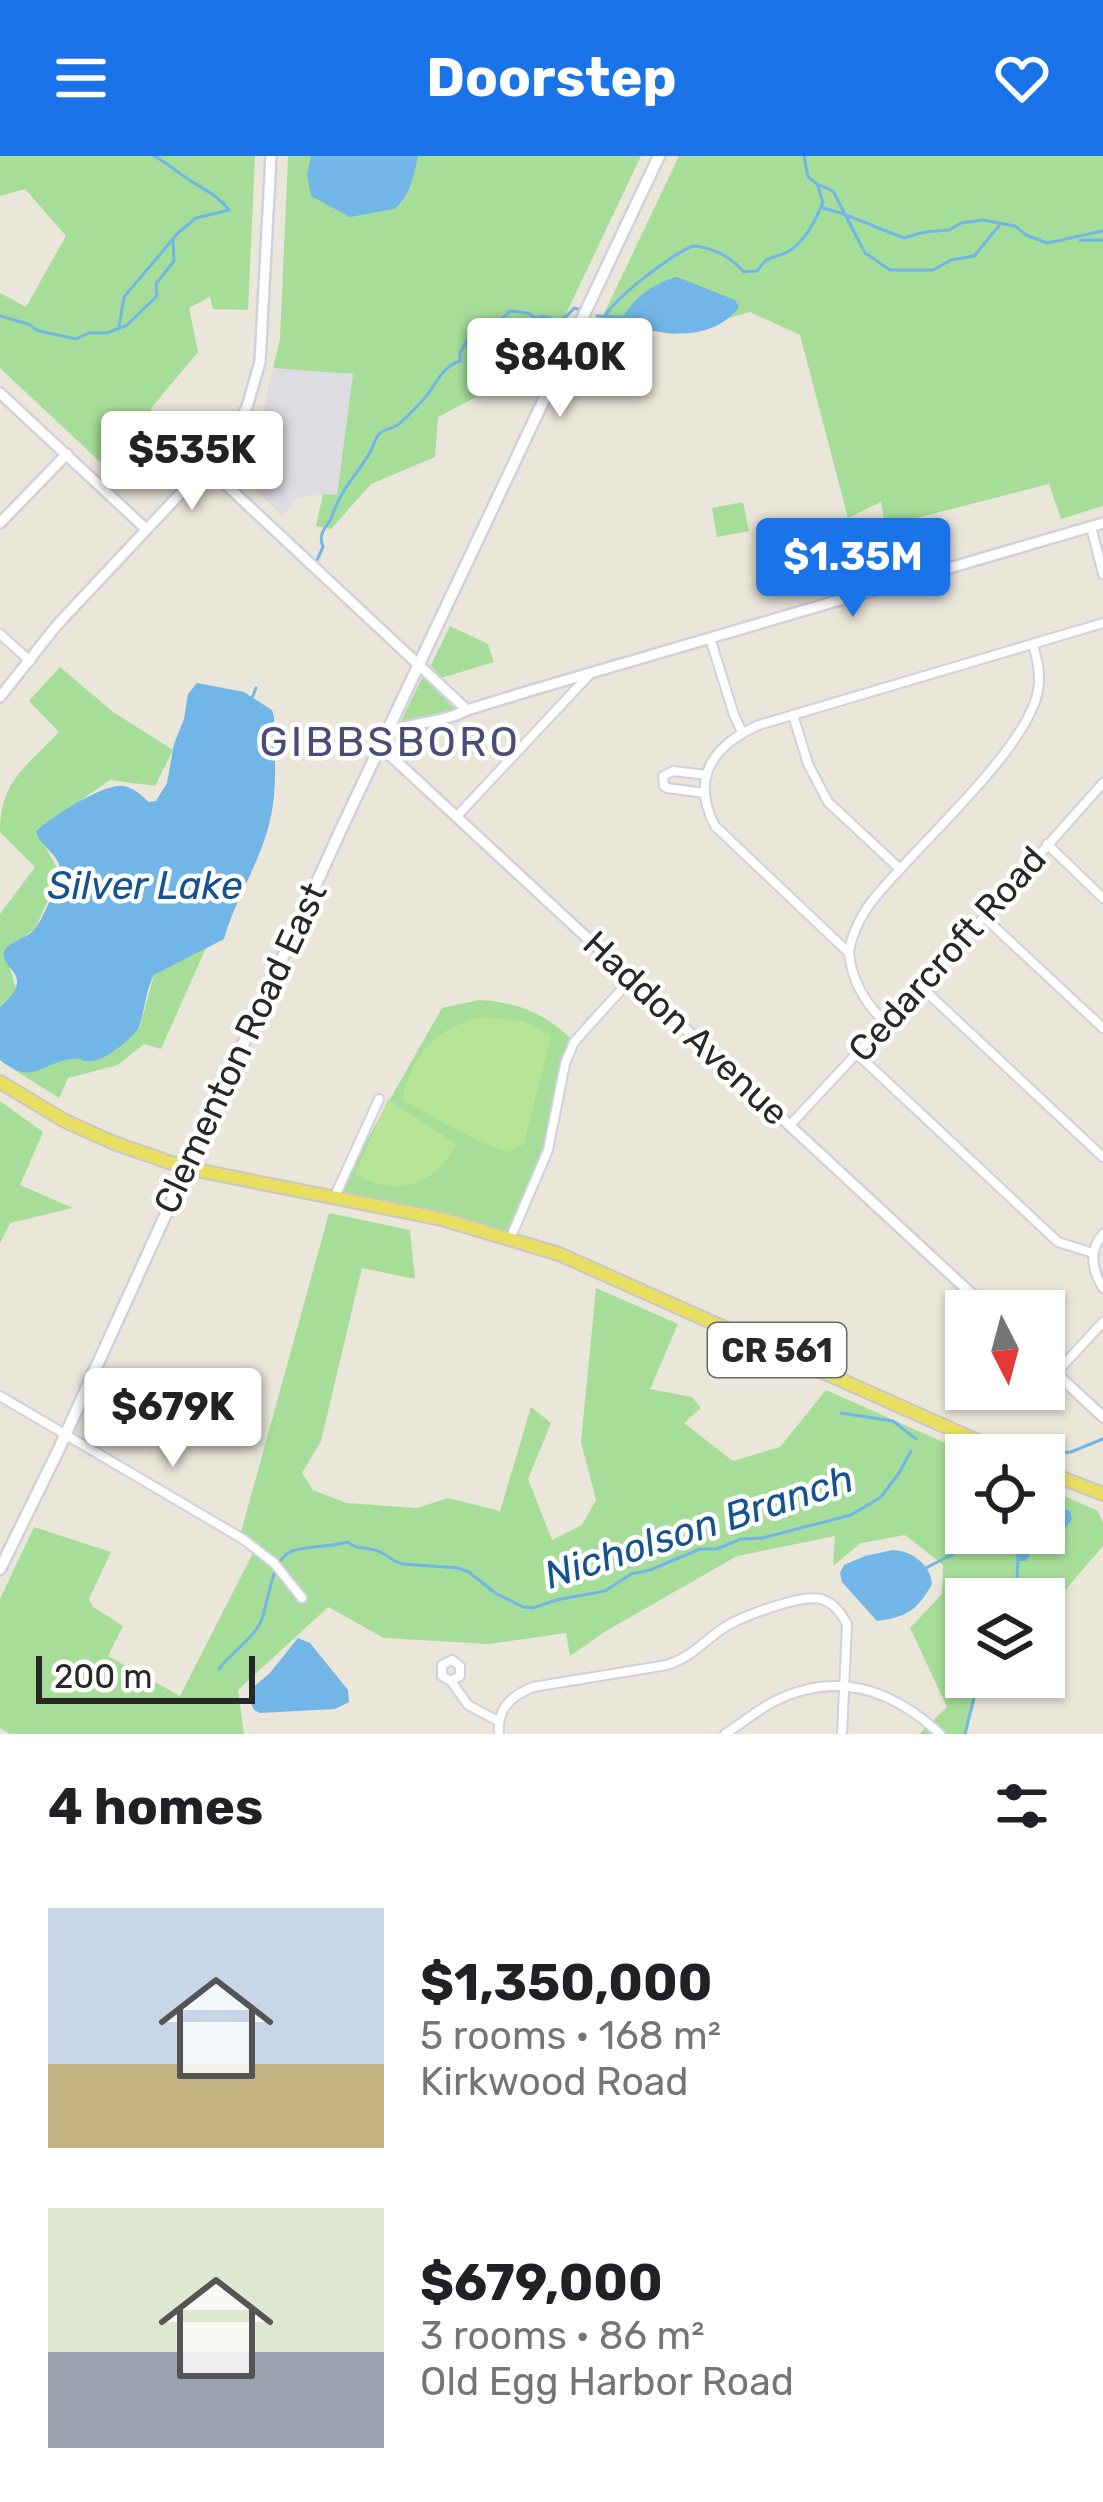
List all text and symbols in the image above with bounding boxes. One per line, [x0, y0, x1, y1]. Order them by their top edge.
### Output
icon: menu [48, 45, 114, 111]
icon: heart [989, 45, 1055, 111]
text: Doorstep [426, 46, 677, 110]
pin: $840K [476, 318, 644, 420]
text: $840K [494, 334, 626, 380]
pin: $535K [108, 411, 276, 513]
text: $535K [128, 427, 256, 473]
pin: $1.35M [755, 518, 951, 620]
text: $1.35M [783, 534, 923, 580]
district label: GIBBSBORO [259, 717, 521, 767]
street label: Cedarcroft Road [839, 838, 1055, 1070]
water label: Silver Lake [47, 863, 243, 909]
street label: Clementon Road East [144, 876, 336, 1220]
street label: Haddon Avenue [574, 922, 798, 1134]
north arrow [945, 1290, 1065, 1410]
map controls [945, 1290, 1065, 1698]
road number: CR 561 [708, 1323, 846, 1377]
pin: $679K [89, 1368, 257, 1470]
text: $679K [111, 1384, 235, 1430]
button: locate [945, 1434, 1065, 1554]
water label: Nicholson Branch [539, 1455, 859, 1599]
button: layers [945, 1578, 1065, 1698]
scale bar [36, 1650, 255, 1703]
text: 200 m [54, 1657, 153, 1696]
icon: filters [989, 1773, 1055, 1839]
text: 4 homes [48, 1776, 263, 1837]
text: $1,350,000 [420, 1952, 712, 2013]
icon: home [144, 1956, 288, 2100]
text: 5 rooms · 168 m² [420, 2013, 721, 2059]
text: Kirkwood Road [420, 2059, 689, 2105]
text: $679,000 [420, 2252, 663, 2313]
icon: home [144, 2256, 288, 2400]
text: 3 rooms · 86 m² [420, 2313, 705, 2359]
text: Old Egg Harbor Road [420, 2359, 794, 2405]

